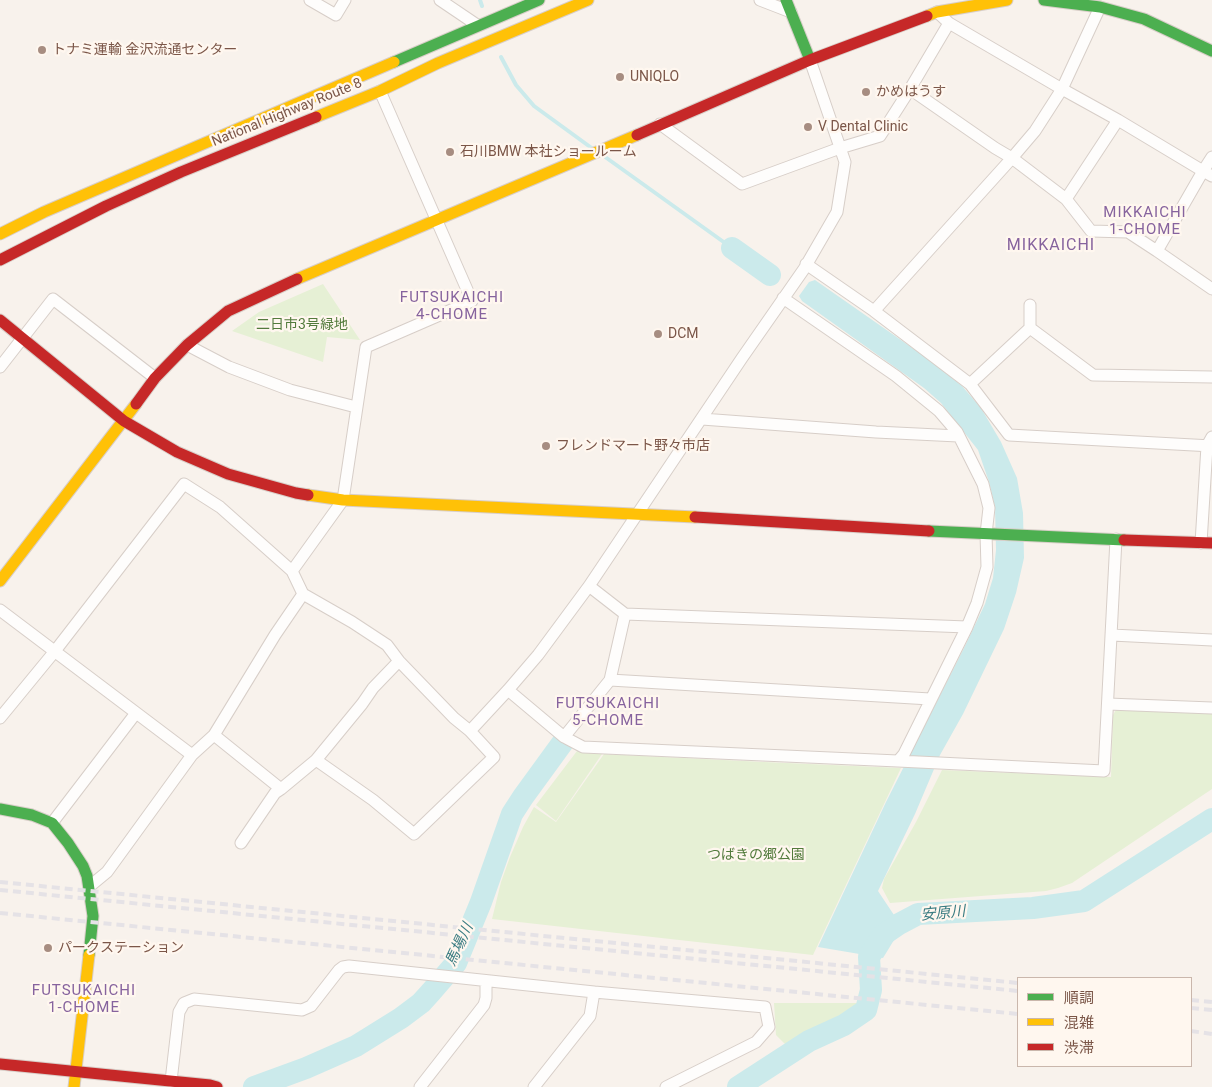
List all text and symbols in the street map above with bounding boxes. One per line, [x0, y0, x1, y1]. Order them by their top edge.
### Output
place label: トナミ運輸 金沢流通センター [52, 42, 237, 58]
marker: トナミ運輸 金沢流通センター [36, 44, 48, 56]
place label: UNIQLO [630, 69, 679, 85]
marker: UNIQLO [614, 71, 626, 83]
street label: National Highway Route 8 [209, 75, 365, 151]
place label: かめはうす [876, 84, 946, 100]
marker: かめはうす [860, 86, 872, 98]
place label: V Dental Clinic [818, 119, 908, 135]
marker: V Dental Clinic [802, 121, 814, 133]
place label: 石川BMW 本社ショールーム [460, 144, 637, 160]
marker: 石川BMW 本社ショールーム [444, 146, 456, 158]
district label: MIKKAICHI 1-CHOME [1102, 204, 1188, 239]
district label: MIKKAICHI [1006, 236, 1096, 256]
district label: FUTSUKAICHI 4-CHOME [398, 289, 506, 324]
park label: 二日市3号緑地 [256, 317, 348, 333]
place label: DCM [668, 326, 699, 342]
marker: DCM [652, 328, 664, 340]
place label: フレンドマート野々市店 [556, 438, 710, 454]
marker: フレンドマート野々市店 [540, 440, 552, 452]
district label: FUTSUKAICHI 5-CHOME [554, 695, 662, 730]
park label: つばきの郷公園 [707, 847, 805, 863]
water label: 安原川 [920, 903, 966, 925]
water label: 馬場川 [442, 921, 478, 969]
place label: パークステーション [58, 940, 184, 956]
marker: パークステーション [42, 942, 54, 954]
legend [1017, 977, 1192, 1067]
district label: FUTSUKAICHI 1-CHOME [30, 982, 138, 1017]
text: 順調 [1064, 989, 1094, 1007]
text: 混雑 [1064, 1014, 1094, 1032]
text: 渋滞 [1064, 1039, 1094, 1057]

